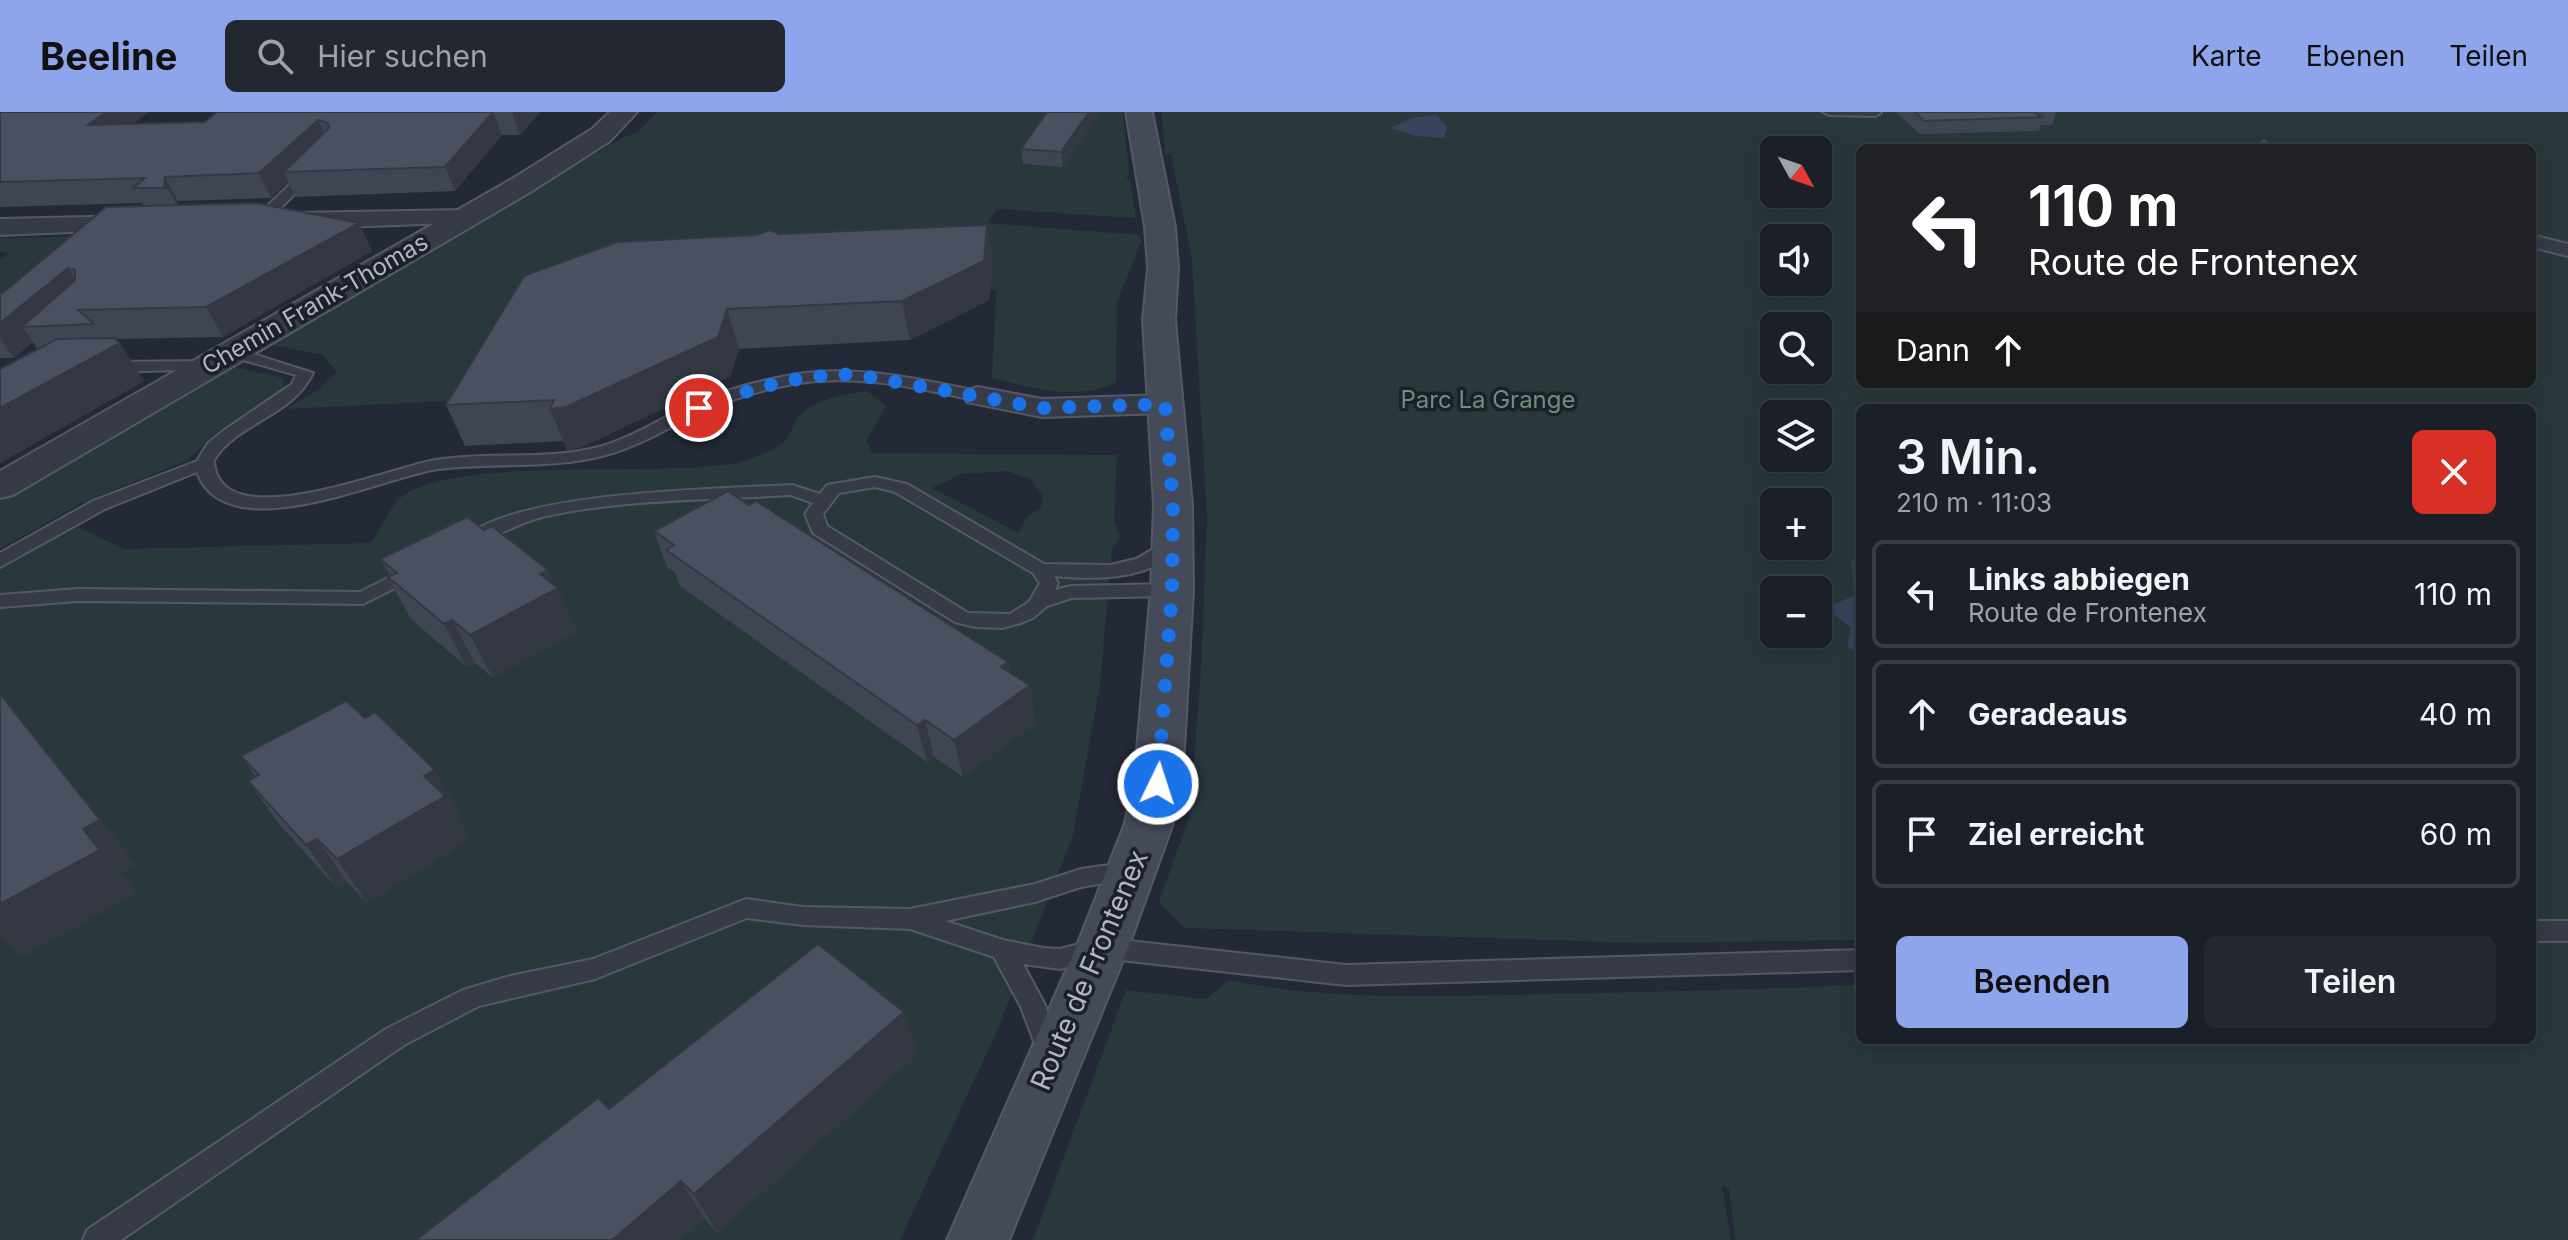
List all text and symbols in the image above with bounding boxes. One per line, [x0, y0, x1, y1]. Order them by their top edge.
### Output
search box [225, 20, 785, 92]
text: Beeline [40, 33, 177, 79]
icon: search [253, 34, 297, 78]
text: Hier suchen [317, 38, 488, 74]
text: Karte [2191, 39, 2262, 73]
text: Ebenen [2306, 39, 2405, 73]
text: Teilen [2449, 39, 2528, 73]
north arrow [1760, 136, 1832, 208]
map controls [1760, 136, 1832, 648]
text: 110 m [2028, 172, 2178, 240]
icon: left [1896, 176, 2000, 280]
button: sound [1760, 224, 1832, 296]
street label: Chemin Frank-Thomas [197, 227, 433, 380]
text: Route de Frontenex [2028, 240, 2359, 284]
button: search [1760, 312, 1832, 384]
icon: ahead [1986, 328, 2030, 372]
text: Dann [1896, 332, 1970, 368]
pin [665, 374, 733, 442]
park label: Parc La Grange [1400, 385, 1576, 414]
icon: arrive [677, 386, 721, 430]
button: layers [1760, 400, 1832, 472]
text: 3 Min. [1896, 427, 2040, 486]
button: close [2412, 430, 2496, 514]
text: 210 m · 11:03 [1896, 487, 2052, 518]
button: + [1760, 488, 1832, 560]
text: Links abbiegen [1968, 561, 2190, 597]
icon: left [1900, 572, 1944, 616]
button: − [1760, 576, 1832, 648]
text: 110 m [2414, 576, 2492, 612]
text: Route de Frontenex [1968, 597, 2207, 628]
icon: ahead [1900, 692, 1944, 736]
text: Geradeaus [1968, 696, 2128, 732]
text: 40 m [2419, 696, 2492, 732]
position arrow [1116, 742, 1200, 826]
icon: arrive [1900, 812, 1944, 856]
text: Ziel erreicht [1968, 816, 2144, 852]
text: 60 m [2420, 816, 2492, 852]
street label: Route de Frontenex [1023, 845, 1155, 1095]
button: Beenden [1896, 936, 2188, 1028]
button: Teilen [2204, 936, 2496, 1028]

